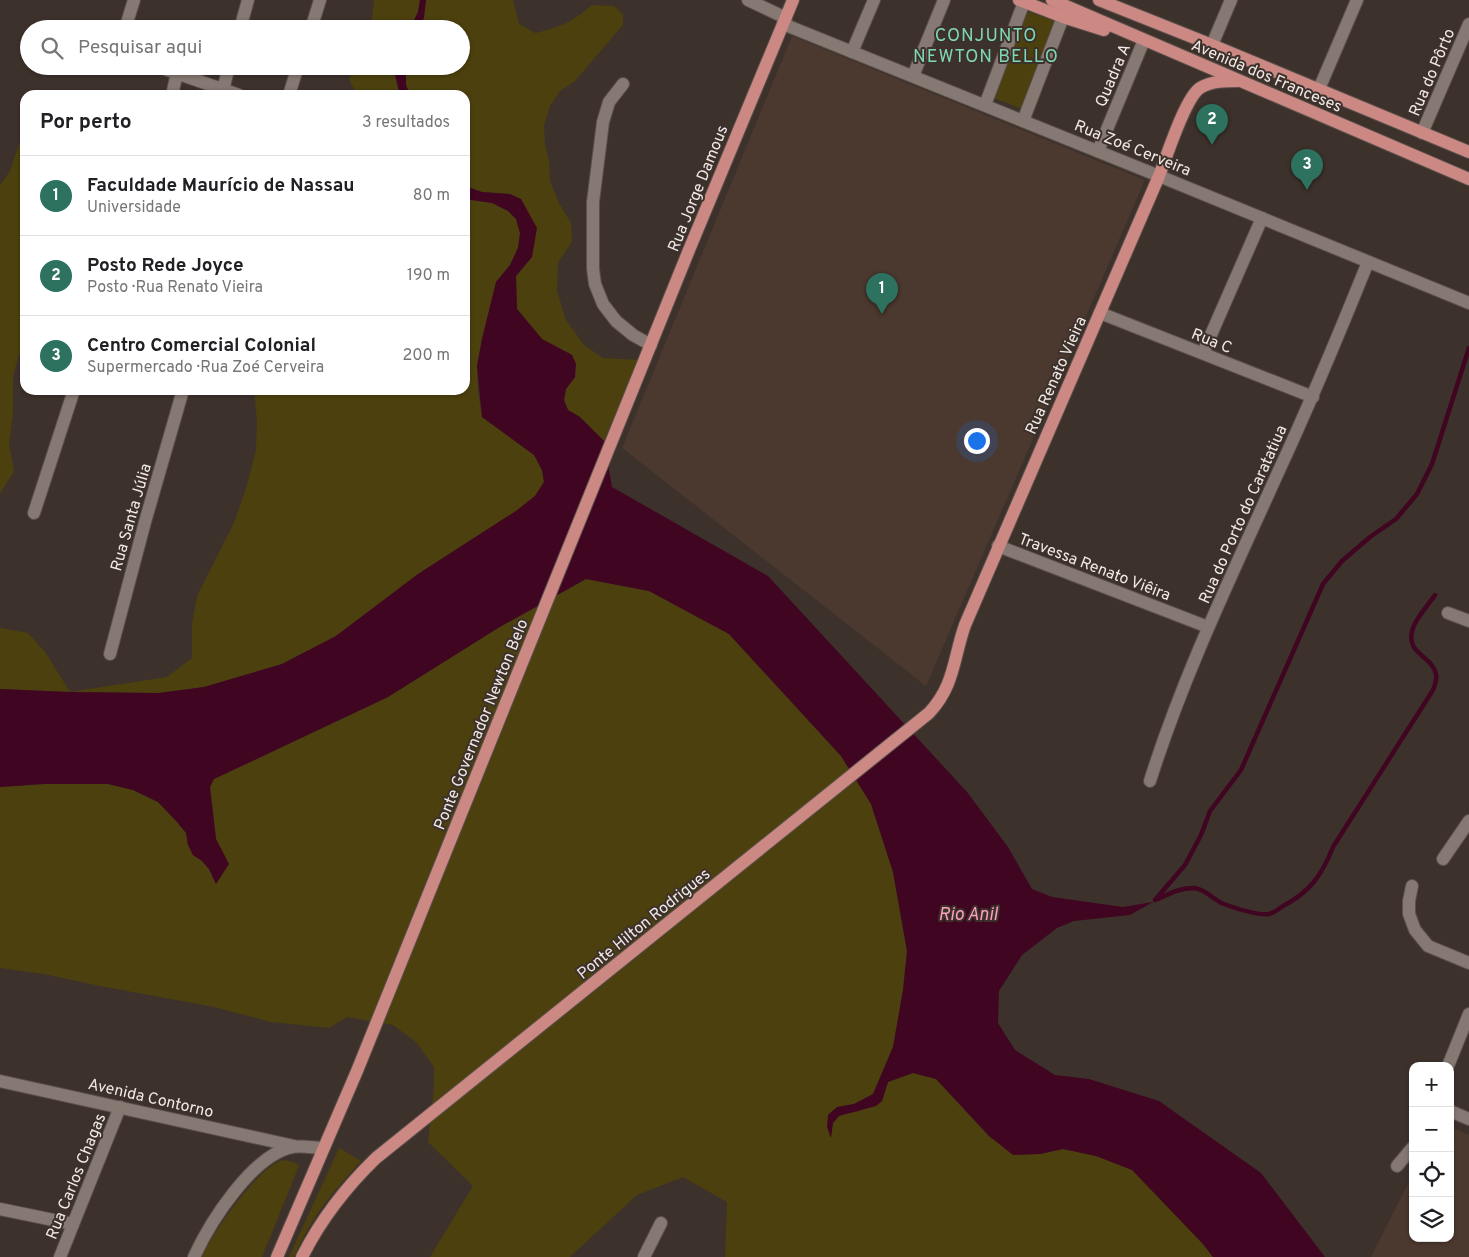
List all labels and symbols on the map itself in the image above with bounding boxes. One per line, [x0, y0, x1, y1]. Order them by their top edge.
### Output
district label: CONJUNTO NEWTON BELLO [913, 25, 1059, 69]
street label: Rua do Pôrto [1405, 26, 1460, 120]
street label: Avenida dos Franceses [1188, 36, 1345, 118]
street label: Quadra A [1092, 41, 1136, 110]
pin: 2 [1196, 104, 1228, 145]
street label: Rua Zoé Cerveira [1071, 116, 1193, 181]
street label: Rua Jorge Damous [664, 122, 733, 255]
pin: 3 [1291, 149, 1323, 190]
pin: 1 [866, 273, 898, 314]
street label: Rua Renato Vieira [1022, 314, 1092, 438]
street label: Rua C [1188, 325, 1234, 359]
street label: Rua do Porto do Caratatiua [1195, 422, 1292, 607]
your location [964, 428, 990, 454]
street label: Rua Santa Júlia [107, 461, 157, 574]
street label: Travessa Renato Viêira [1015, 530, 1173, 606]
street label: Ponte Governador Newton Belo [430, 616, 533, 833]
street label: Ponte Hilton Rodrigues [574, 865, 715, 984]
water label: Rio Anil [938, 904, 999, 927]
street label: Avenida Contorno [86, 1075, 215, 1123]
street label: Rua Carlos Chagas [42, 1111, 111, 1243]

